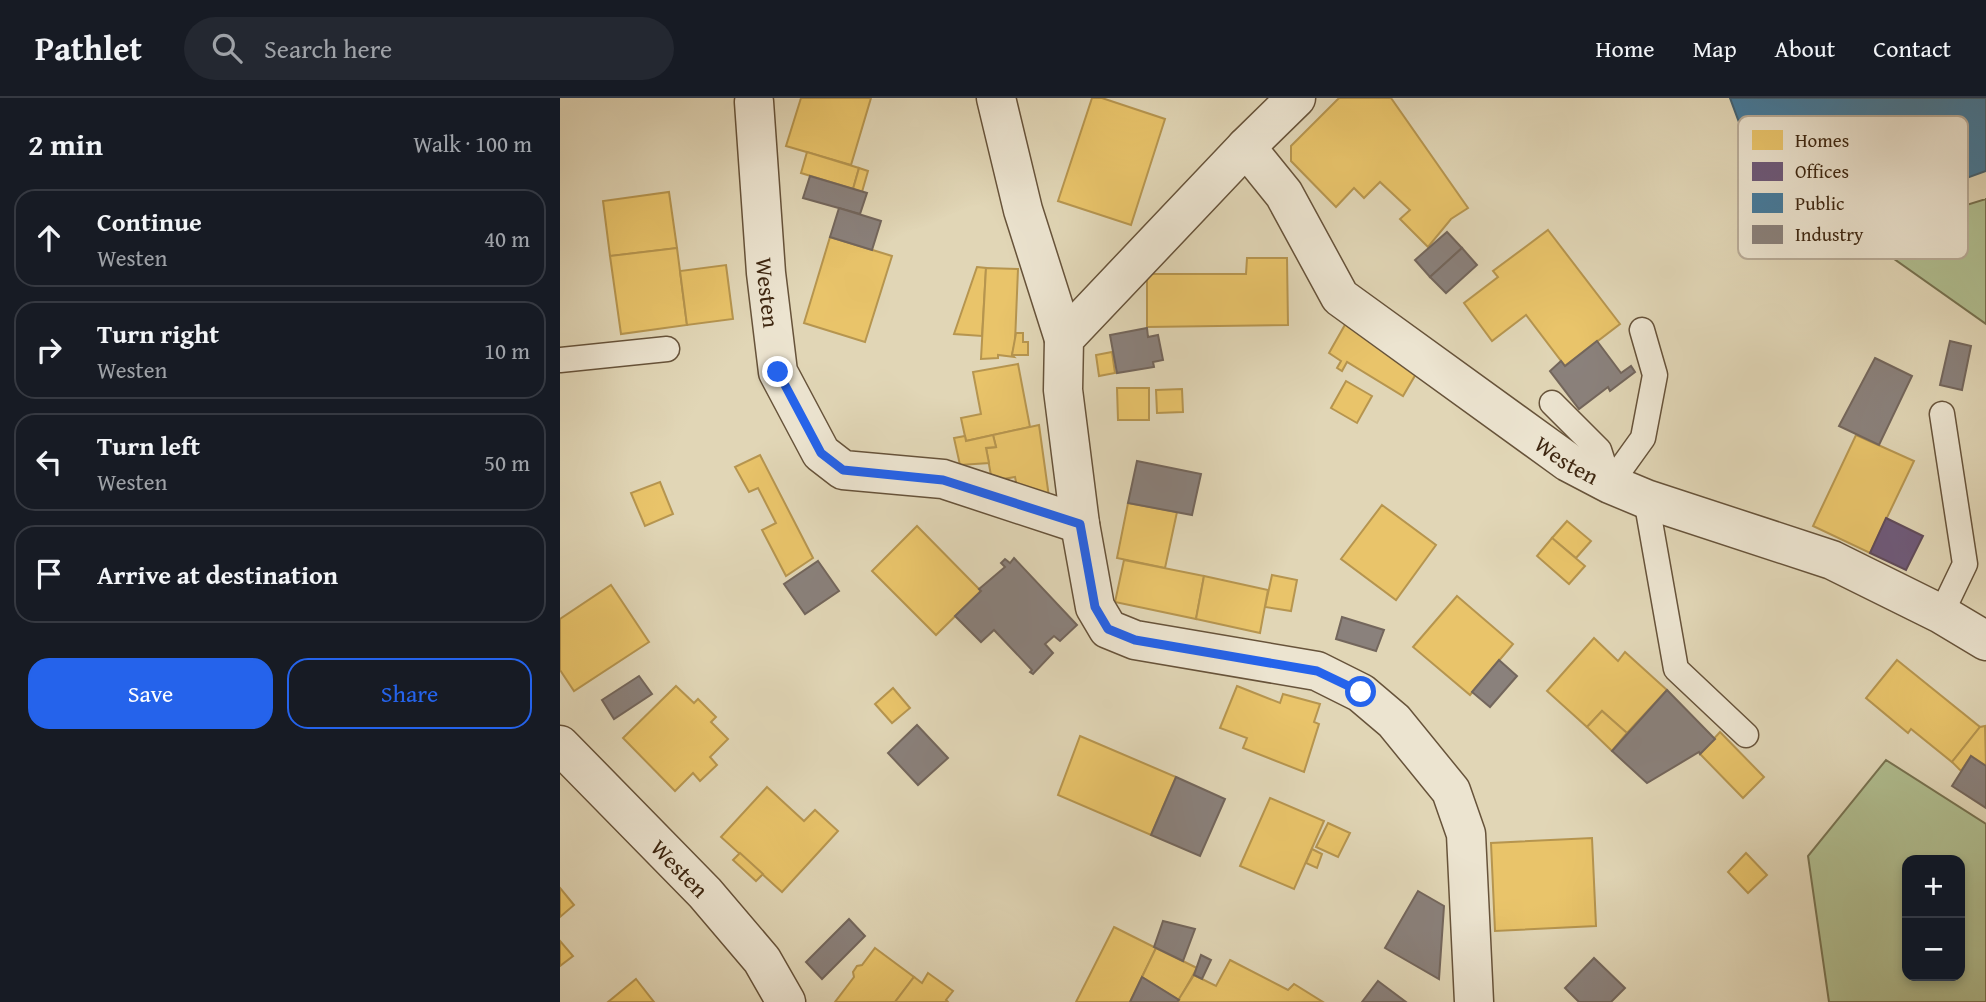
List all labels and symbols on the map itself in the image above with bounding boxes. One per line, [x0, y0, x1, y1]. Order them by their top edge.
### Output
legend [1738, 116, 1968, 259]
text: Homes [1795, 126, 1849, 154]
text: Offices [1795, 157, 1849, 185]
text: Public [1795, 189, 1844, 217]
text: Industry [1795, 220, 1864, 248]
street label: Westen [748, 256, 789, 329]
route end [762, 356, 793, 387]
street label: Westen [1528, 427, 1605, 492]
route start [1345, 676, 1376, 707]
street label: Westen [644, 831, 717, 905]

